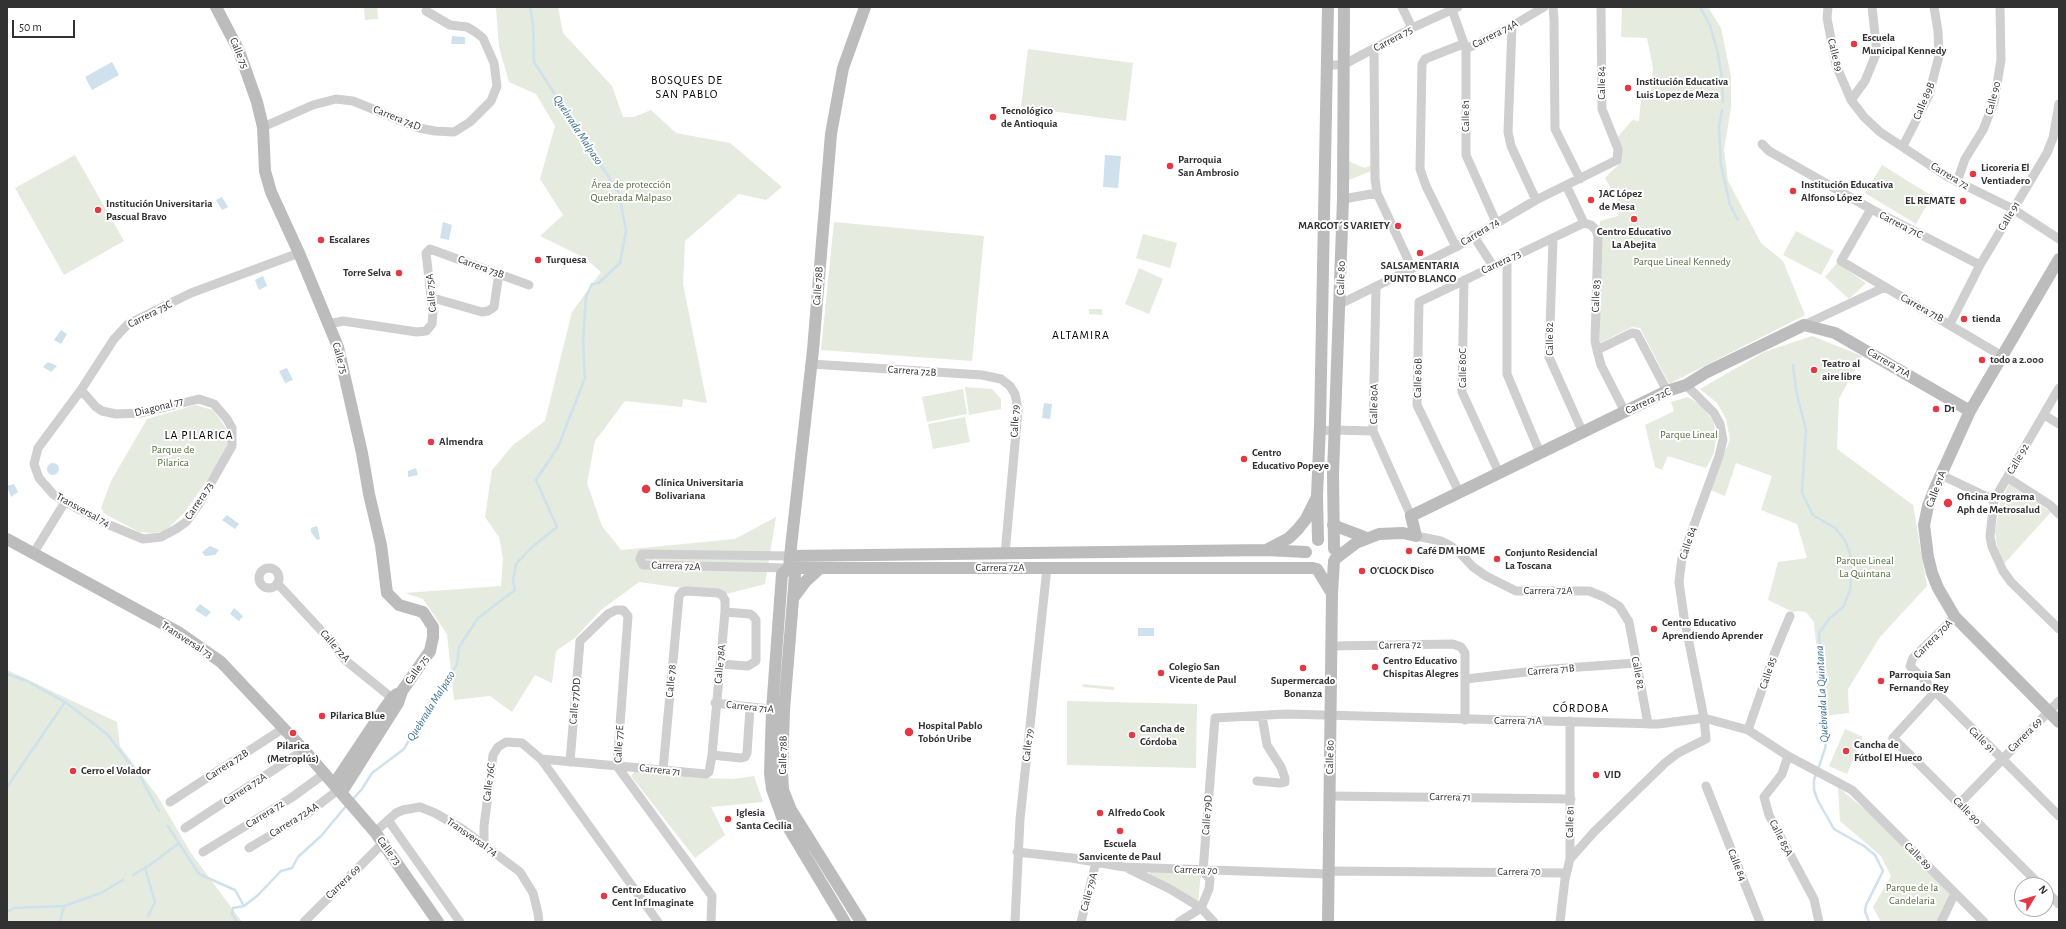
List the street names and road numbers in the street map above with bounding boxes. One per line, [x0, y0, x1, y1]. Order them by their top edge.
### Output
street label: Carrera 74A [1470, 17, 1520, 51]
street label: Carrera 75 [1371, 23, 1415, 55]
street label: Calle 75 [227, 36, 251, 70]
street label: Calle 89 [1825, 37, 1845, 73]
street label: Calle 84 [1595, 66, 1609, 100]
street label: Calle 89B [1910, 80, 1938, 122]
street label: Calle 90 [1982, 80, 2004, 116]
street label: Calle 81 [1459, 100, 1473, 132]
street label: Carrera 74D [371, 102, 423, 134]
street label: Carrera 72 [1928, 159, 1972, 193]
street label: Calle 91 [1995, 199, 2023, 233]
street label: Carrera 71C [1877, 208, 1925, 242]
street label: Carrera 74 [1458, 215, 1502, 249]
street label: Carrera 73 [1479, 247, 1523, 277]
street label: Carrera 73B [456, 253, 506, 281]
street label: Calle 80 [1334, 261, 1348, 295]
street label: Calle 78B [810, 266, 826, 306]
street label: Calle 75A [423, 273, 439, 313]
street label: Calle 83 [1589, 279, 1603, 313]
street label: Carrera 71B [1898, 291, 1946, 325]
street label: Carrera 73C [126, 297, 174, 331]
street label: Calle 82 [1543, 322, 1557, 356]
street label: Calle 75 [329, 341, 351, 375]
street label: Carrera 71A [1865, 345, 1913, 381]
street label: Calle 80C [1456, 348, 1470, 388]
street label: Calle 80B [1411, 358, 1425, 398]
street label: Carrera 72B [887, 363, 937, 379]
street label: Calle 80A [1367, 384, 1381, 424]
street label: Carrera 72C [1623, 385, 1673, 417]
street label: Diagonal 77 [133, 395, 185, 419]
street label: Calle 79 [1008, 404, 1022, 438]
street label: Calle 92 [2004, 441, 2032, 477]
street label: Calle 91A [1923, 469, 1949, 509]
street label: Carrera 73 [182, 480, 216, 522]
street label: Transversal 74 [54, 490, 112, 530]
street label: Calle 84 [1677, 525, 1699, 561]
street label: Carrera 72A [651, 559, 701, 573]
street label: Carrera 72A [975, 561, 1025, 575]
street label: Carrera 72A [1523, 584, 1573, 598]
street label: Carrera 70A [1911, 617, 1955, 661]
street label: Transversal 73 [159, 618, 215, 662]
street label: Calle 72A [317, 627, 353, 665]
street label: Carrera 72 [1378, 638, 1422, 652]
street label: Calle 78A [711, 644, 729, 684]
street label: Calle 75 [402, 653, 432, 687]
street label: Calle 82 [1628, 655, 1648, 691]
street label: Calle 85 [1757, 655, 1779, 691]
street label: Carrera 71B [1527, 661, 1575, 679]
street label: Calle 78 [663, 664, 679, 698]
street label: Calle 77DD [566, 677, 584, 725]
street label: Carrera 71A [725, 698, 775, 716]
street label: Carrera 71A [1494, 714, 1542, 728]
street label: Carrera 69 [2005, 715, 2045, 755]
street label: Calle 91 [1966, 724, 1998, 756]
street label: Calle 77E [611, 725, 627, 763]
street label: Calle 79 [1019, 728, 1037, 762]
street label: Calle 78B [776, 735, 790, 775]
street label: Calle 80 [1323, 740, 1337, 774]
street label: Carrera 72B [203, 746, 251, 784]
street label: Carrera 71 [639, 761, 681, 779]
street label: Calle 76C [480, 762, 498, 802]
street label: Carrera 72A [221, 770, 269, 808]
street label: Carrera 71 [1429, 790, 1471, 804]
street label: Calle 90 [1950, 794, 1984, 828]
street label: Calle 79D [1199, 795, 1215, 835]
street label: Carrera 72 [243, 797, 287, 831]
street label: Carrera 72AA [267, 800, 321, 840]
street label: Calle 81 [1563, 806, 1577, 838]
street label: Transversal 74 [444, 815, 500, 859]
street label: Calle 85A [1766, 817, 1796, 859]
street label: Calle 73 [374, 834, 404, 868]
street label: Calle 89 [1901, 839, 1935, 873]
street label: Calle 84 [1725, 847, 1749, 883]
street label: Carrera 69 [323, 862, 363, 902]
street label: Carrera 70 [1174, 863, 1218, 877]
street label: Carrera 70 [1497, 865, 1541, 879]
street label: Calle 79A [1078, 871, 1100, 913]

